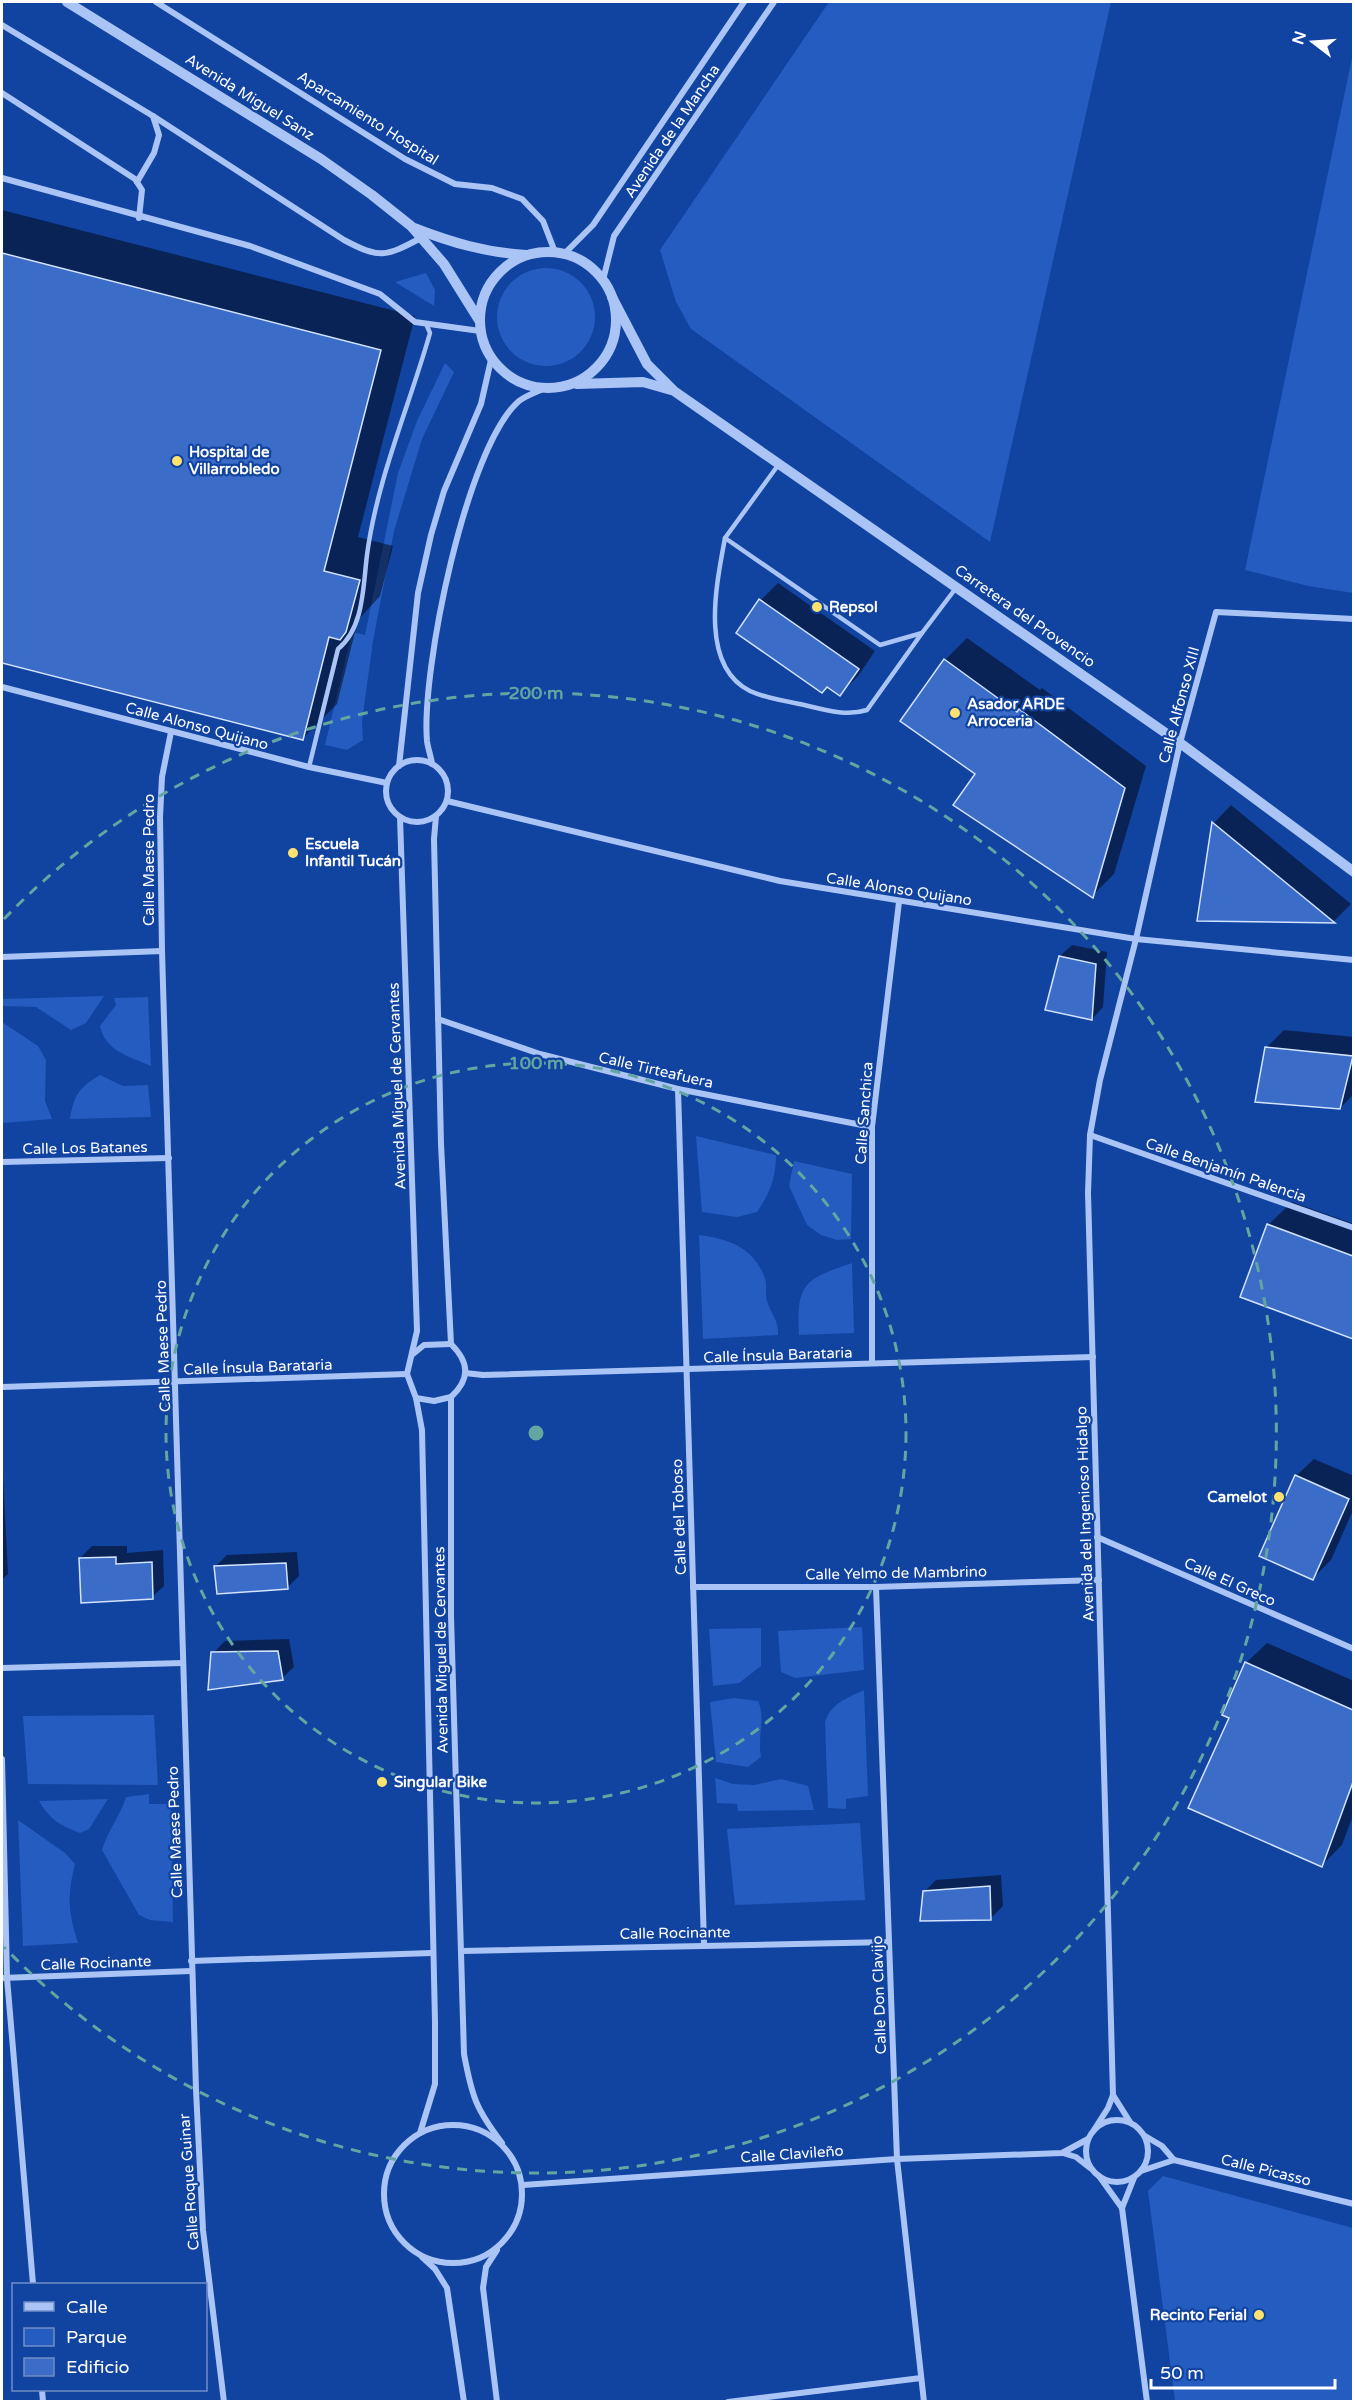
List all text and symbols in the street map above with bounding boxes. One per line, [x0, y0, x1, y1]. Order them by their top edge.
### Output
north arrow [1283, 12, 1343, 72]
text: N [1288, 29, 1311, 47]
street label: Avenida Miguel Sanz [182, 50, 318, 144]
street label: Avenida de la Mancha [621, 61, 723, 201]
street label: Aparcamiento Hospital [294, 67, 442, 169]
place label: Hospital de Villarrobledo [189, 443, 280, 478]
marker: Hospital de Villarrobledo [170, 454, 184, 468]
street label: Carretera del Provencio [951, 561, 1099, 671]
place label: Repsol [829, 598, 878, 617]
marker: Repsol [810, 600, 824, 614]
street label: Calle Alfonso XIII [1155, 645, 1203, 765]
text: 200 m [508, 682, 564, 704]
place label: Asador ARDE Arroceria [967, 695, 1065, 730]
street label: Calle Alonso Quijano [123, 698, 271, 754]
marker: Asador ARDE Arroceria [948, 706, 962, 720]
street label: Calle Maese Pedro [140, 794, 158, 926]
place label: Escuela Infantil Tucán [305, 835, 401, 870]
marker: Escuela Infantil Tucán [286, 846, 300, 860]
street label: Calle Alonso Quijano [825, 869, 973, 909]
street label: Avenida Miguel de Cervantes [384, 982, 410, 1190]
street label: Calle Tirteafuera [597, 1048, 715, 1092]
text: 100 m [508, 1052, 564, 1074]
street label: Calle Sanchica [851, 1061, 877, 1165]
street label: Calle Benjamín Palencia [1143, 1134, 1309, 1206]
street label: Calle Los Batanes [22, 1138, 148, 1158]
street label: Calle Maese Pedro [152, 1280, 174, 1412]
street label: Calle Ínsula Barataria [703, 1343, 853, 1367]
street label: Calle Ínsula Barataria [183, 1355, 333, 1379]
street label: Avenida del Ingenioso Hidalgo [1072, 1406, 1098, 1622]
centre of rings [526, 1423, 546, 1443]
street label: Calle del Toboso [668, 1458, 690, 1576]
place label: Camelot [1207, 1488, 1267, 1506]
marker: Camelot [1272, 1490, 1286, 1504]
street label: Avenida Miguel de Cervantes [430, 1546, 452, 1754]
street label: Calle El Greco [1181, 1554, 1279, 1610]
street label: Calle Yelmo de Mambrino [805, 1562, 987, 1584]
street label: Calle Maese Pedro [164, 1766, 186, 1898]
place label: Singular Bike [394, 1773, 487, 1792]
marker: Singular Bike [375, 1775, 389, 1789]
street label: Calle Rocinante [619, 1923, 731, 1943]
street label: Calle Don Clavijo [868, 1935, 890, 2055]
street label: Calle Rocinante [40, 1952, 152, 1974]
street label: Calle Roque Guinar [175, 2113, 203, 2251]
street label: Calle Clavileño [740, 2141, 844, 2167]
street label: Calle Picasso [1219, 2150, 1313, 2190]
legend [12, 2283, 207, 2391]
text: Calle [66, 2296, 108, 2318]
place label: Recinto Ferial [1150, 2306, 1247, 2324]
marker: Recinto Ferial [1252, 2308, 1266, 2322]
text: Parque [66, 2326, 127, 2348]
scale bar [1151, 2352, 1336, 2390]
text: Edificio [66, 2356, 130, 2378]
text: 50 m [1160, 2362, 1204, 2384]

